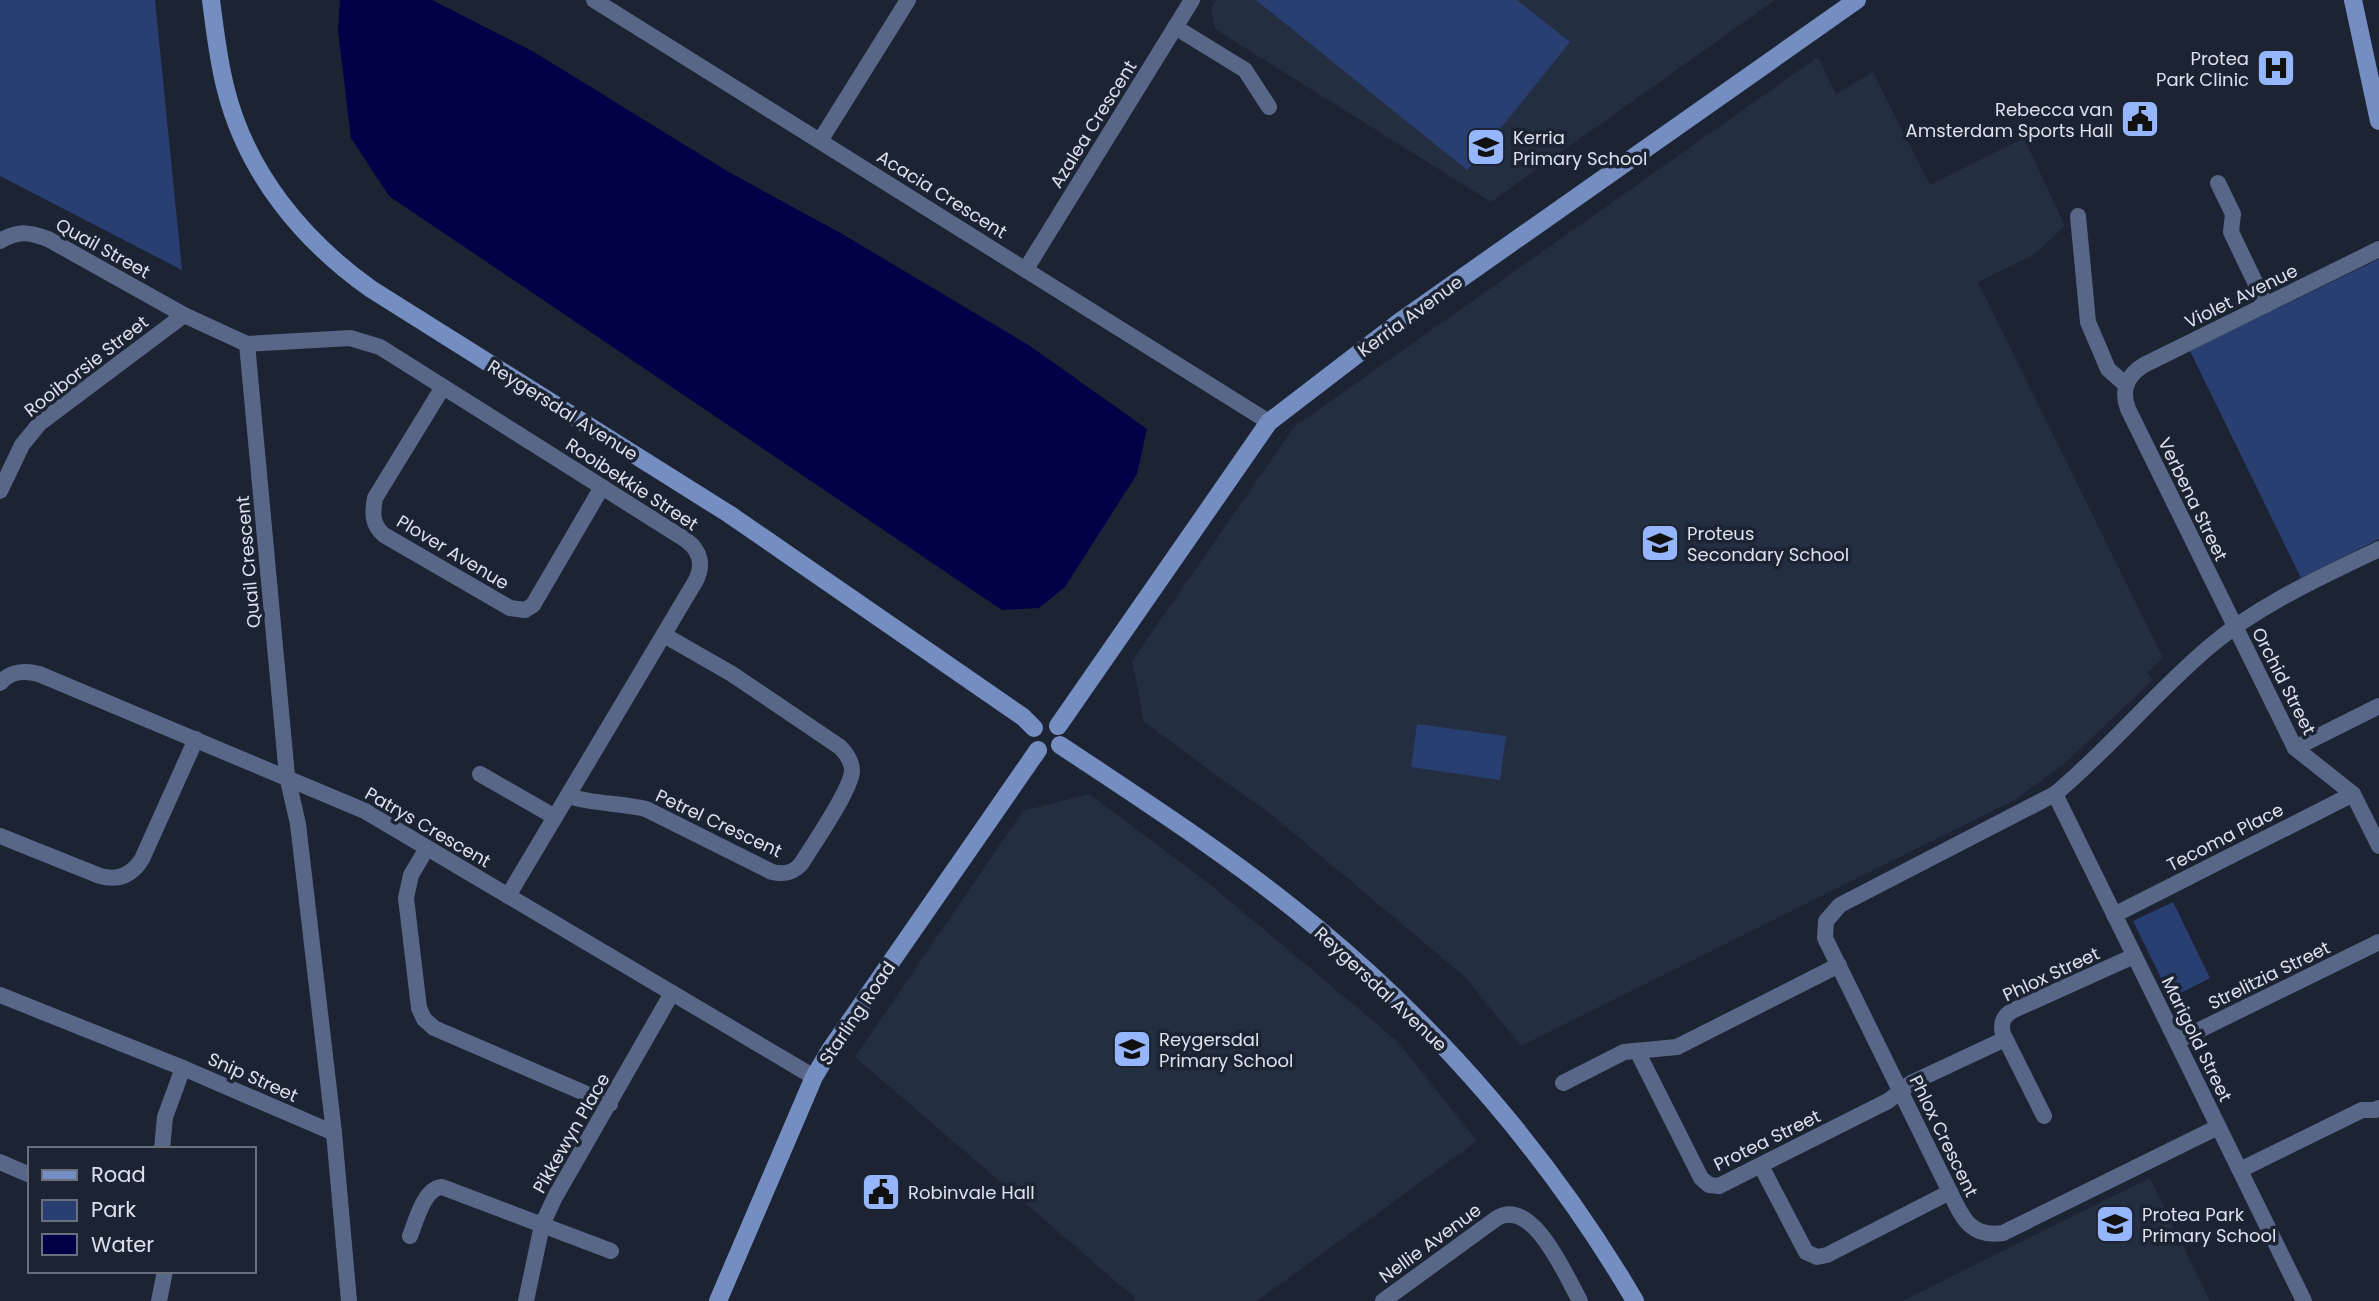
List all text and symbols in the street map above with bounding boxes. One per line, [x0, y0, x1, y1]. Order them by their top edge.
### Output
place label: Protea Park Clinic [2156, 46, 2249, 92]
hospital icon: Protea Park Clinic [2255, 47, 2297, 89]
street label: Azalea Crescent [1044, 55, 1142, 193]
place label: Rebecca van Amsterdam Sports Hall [1906, 97, 2113, 143]
public building icon: Rebecca van Amsterdam Sports Hall [2119, 98, 2161, 140]
place label: Kerria Primary School [1513, 125, 1647, 171]
school or university icon: Kerria Primary School [1465, 126, 1507, 168]
street label: Acacia Crescent [872, 144, 1012, 244]
street label: Quail Street [51, 212, 155, 284]
street label: Violet Avenue [2180, 258, 2302, 334]
street label: Kerria Avenue [1352, 269, 1468, 363]
street label: Rooiborsie Street [19, 310, 153, 422]
street label: Reygersdal Avenue [483, 354, 643, 466]
street label: Rooibekkie Street [561, 432, 703, 536]
street label: Verbena Street [2152, 433, 2234, 565]
street label: Quail Crescent [230, 495, 266, 629]
street label: Plover Avenue [392, 509, 514, 595]
place label: Proteus Secondary School [1687, 521, 1849, 567]
school or university icon: Proteus Secondary School [1639, 522, 1681, 564]
street label: Orchid Street [2246, 623, 2322, 739]
street label: Patrys Crescent [360, 781, 496, 873]
street label: Petrel Crescent [652, 783, 786, 863]
street label: Tecoma Place [2162, 797, 2288, 877]
street label: Reygersdal Avenue [1309, 921, 1453, 1057]
street label: Strelitzia Street [2204, 935, 2334, 1015]
street label: Phlox Street [1999, 941, 2103, 1007]
street label: Starling Road [813, 956, 901, 1070]
street label: Marigold Street [2156, 972, 2238, 1106]
place label: Reygersdal Primary School [1159, 1027, 1293, 1073]
school or university icon: Reygersdal Primary School [1111, 1028, 1153, 1070]
street label: Snip Street [204, 1046, 302, 1108]
street label: Pikkewyn Place [526, 1068, 616, 1198]
street label: Phlox Crescent [1904, 1071, 1984, 1201]
street label: Protea Street [1709, 1103, 1825, 1177]
legend [28, 1147, 256, 1273]
text: Road [91, 1160, 146, 1189]
public building icon: Robinvale Hall [860, 1171, 902, 1213]
place label: Robinvale Hall [908, 1180, 1035, 1205]
text: Park [91, 1195, 136, 1224]
street label: Nellie Avenue [1374, 1197, 1486, 1289]
place label: Protea Park Primary School [2142, 1202, 2276, 1248]
school or university icon: Protea Park Primary School [2094, 1203, 2136, 1245]
text: Water [91, 1230, 154, 1259]

